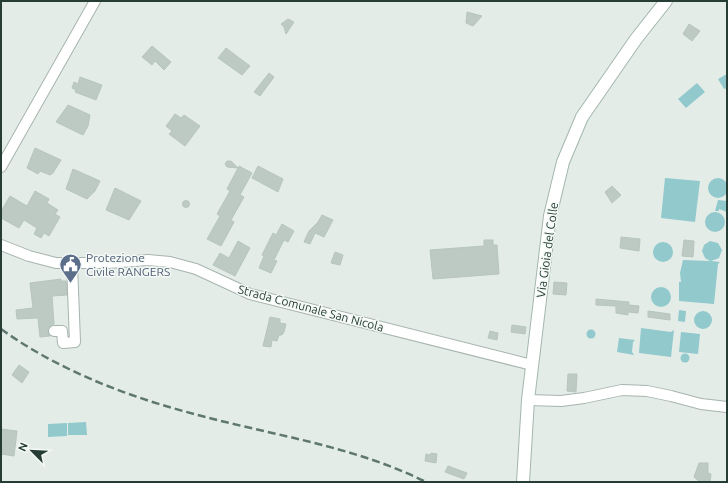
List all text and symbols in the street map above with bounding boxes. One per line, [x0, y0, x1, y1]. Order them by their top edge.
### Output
street label: Via Gioia del Colle [534, 201, 560, 299]
public building icon: Protezione Civile RANGERS [58, 251, 84, 284]
place label: Protezione Civile RANGERS [86, 251, 170, 278]
street label: Strada Comunale San Nicola [237, 282, 385, 334]
north arrow [12, 431, 52, 471]
text: N [16, 441, 30, 453]

